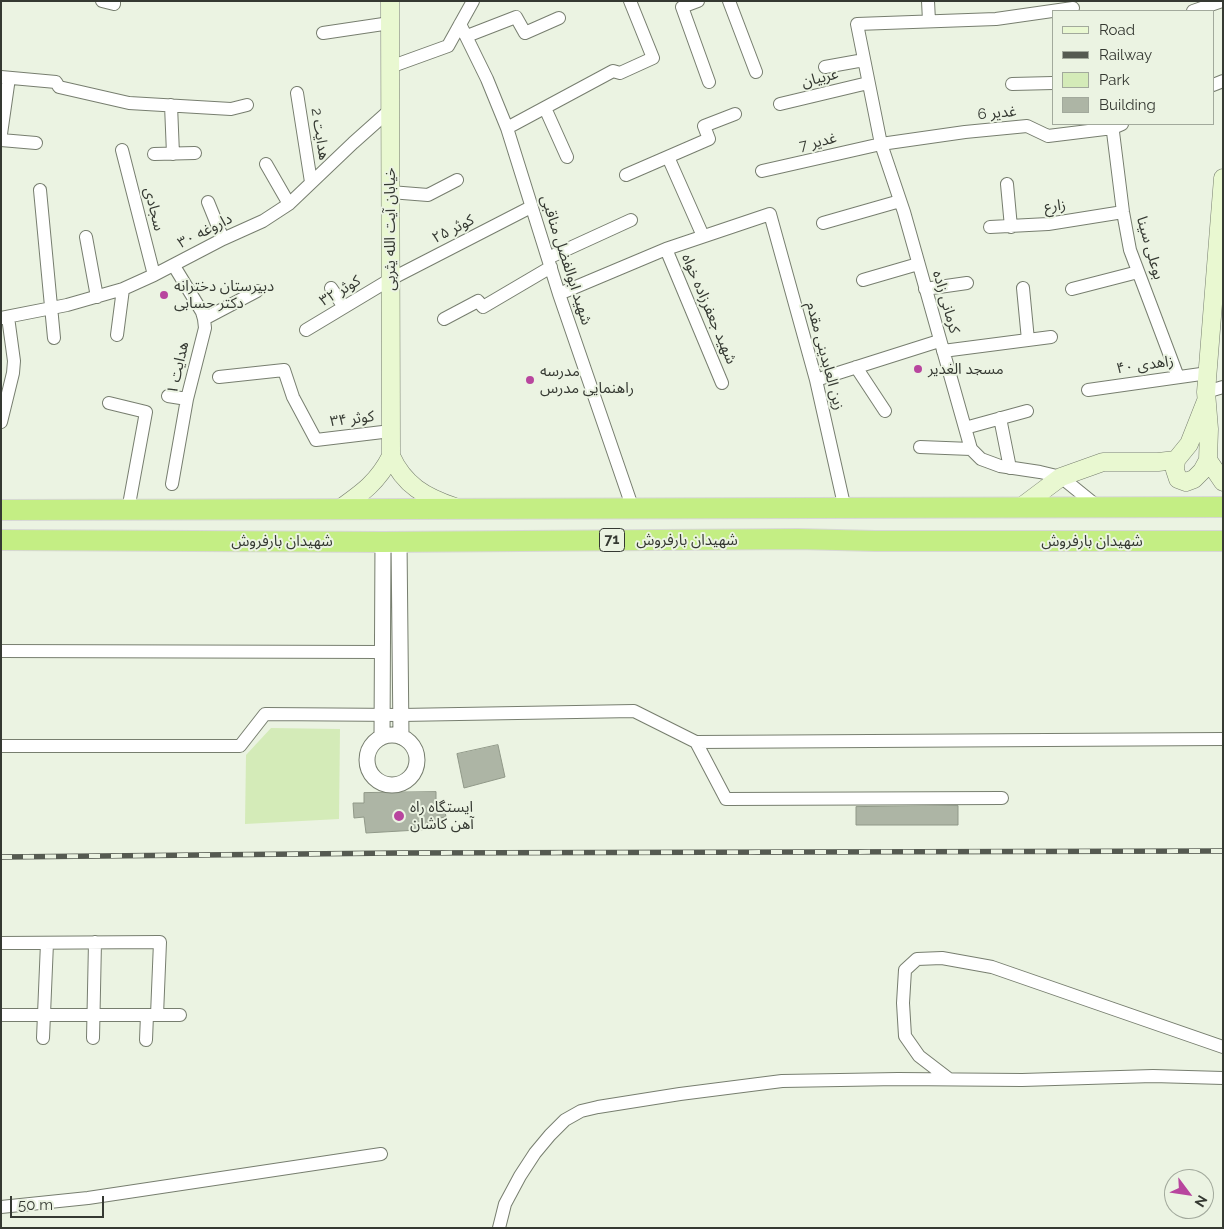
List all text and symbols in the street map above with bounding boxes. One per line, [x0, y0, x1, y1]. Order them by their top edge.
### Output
legend [1052, 10, 1214, 125]
text: Road [1099, 21, 1135, 39]
text: Railway [1099, 46, 1152, 64]
street label: عربیان [800, 65, 840, 91]
text: Park [1099, 71, 1130, 89]
text: Building [1099, 96, 1156, 114]
street label: غدیر 6 [977, 102, 1017, 124]
street label: هدایت 2 [307, 107, 333, 161]
street label: غدیر 7 [798, 129, 838, 155]
street label: خیابان آیت الله یثربی [381, 167, 399, 291]
street label: سجادی [140, 185, 168, 233]
street label: شهید ابوالفضل مناقبی [536, 193, 596, 327]
street label: زارع [1043, 196, 1067, 216]
street label: داروغه ۳۰ [175, 210, 235, 252]
street label: کوثر ۲۵ [429, 211, 477, 247]
street label: بوعلی سینا [1132, 214, 1168, 282]
street label: شهید جعفرزاده خواه [678, 251, 740, 367]
street label: کرمانی زاده [928, 268, 964, 336]
street label: کوثر ۳۲ [316, 272, 364, 310]
place label: دبیرستان دخترانه دکتر حسابی [174, 277, 274, 312]
marker: دبیرستان دخترانه دکتر حسابی [158, 289, 170, 301]
street label: زین العابدینی مقدم [802, 300, 848, 412]
street label: هدایت ۱ [163, 340, 193, 396]
street label: زاهدی ۴۰ [1115, 352, 1175, 378]
place label: مسجد الغدیر [928, 360, 1004, 378]
place label: مدرسه راهنمایی مدرس [540, 362, 634, 397]
marker: مسجد الغدیر [912, 363, 924, 375]
marker: مدرسه راهنمایی مدرس [524, 374, 536, 386]
street label: کوثر ۳۴ [329, 407, 375, 431]
road number: 71 [600, 528, 624, 552]
street label: شهیدان بارفروش [636, 531, 738, 549]
street label: شهیدان بارفروش [231, 532, 333, 550]
street label: شهیدان بارفروش [1041, 532, 1143, 550]
place label: ایستگاه راه آهن کاشان [410, 798, 474, 833]
marker: ایستگاه راه آهن کاشان [392, 809, 406, 823]
north arrow [1164, 1169, 1214, 1219]
scale bar [12, 1186, 106, 1218]
text: N [1191, 1193, 1211, 1210]
text: 50 m [18, 1196, 53, 1214]

